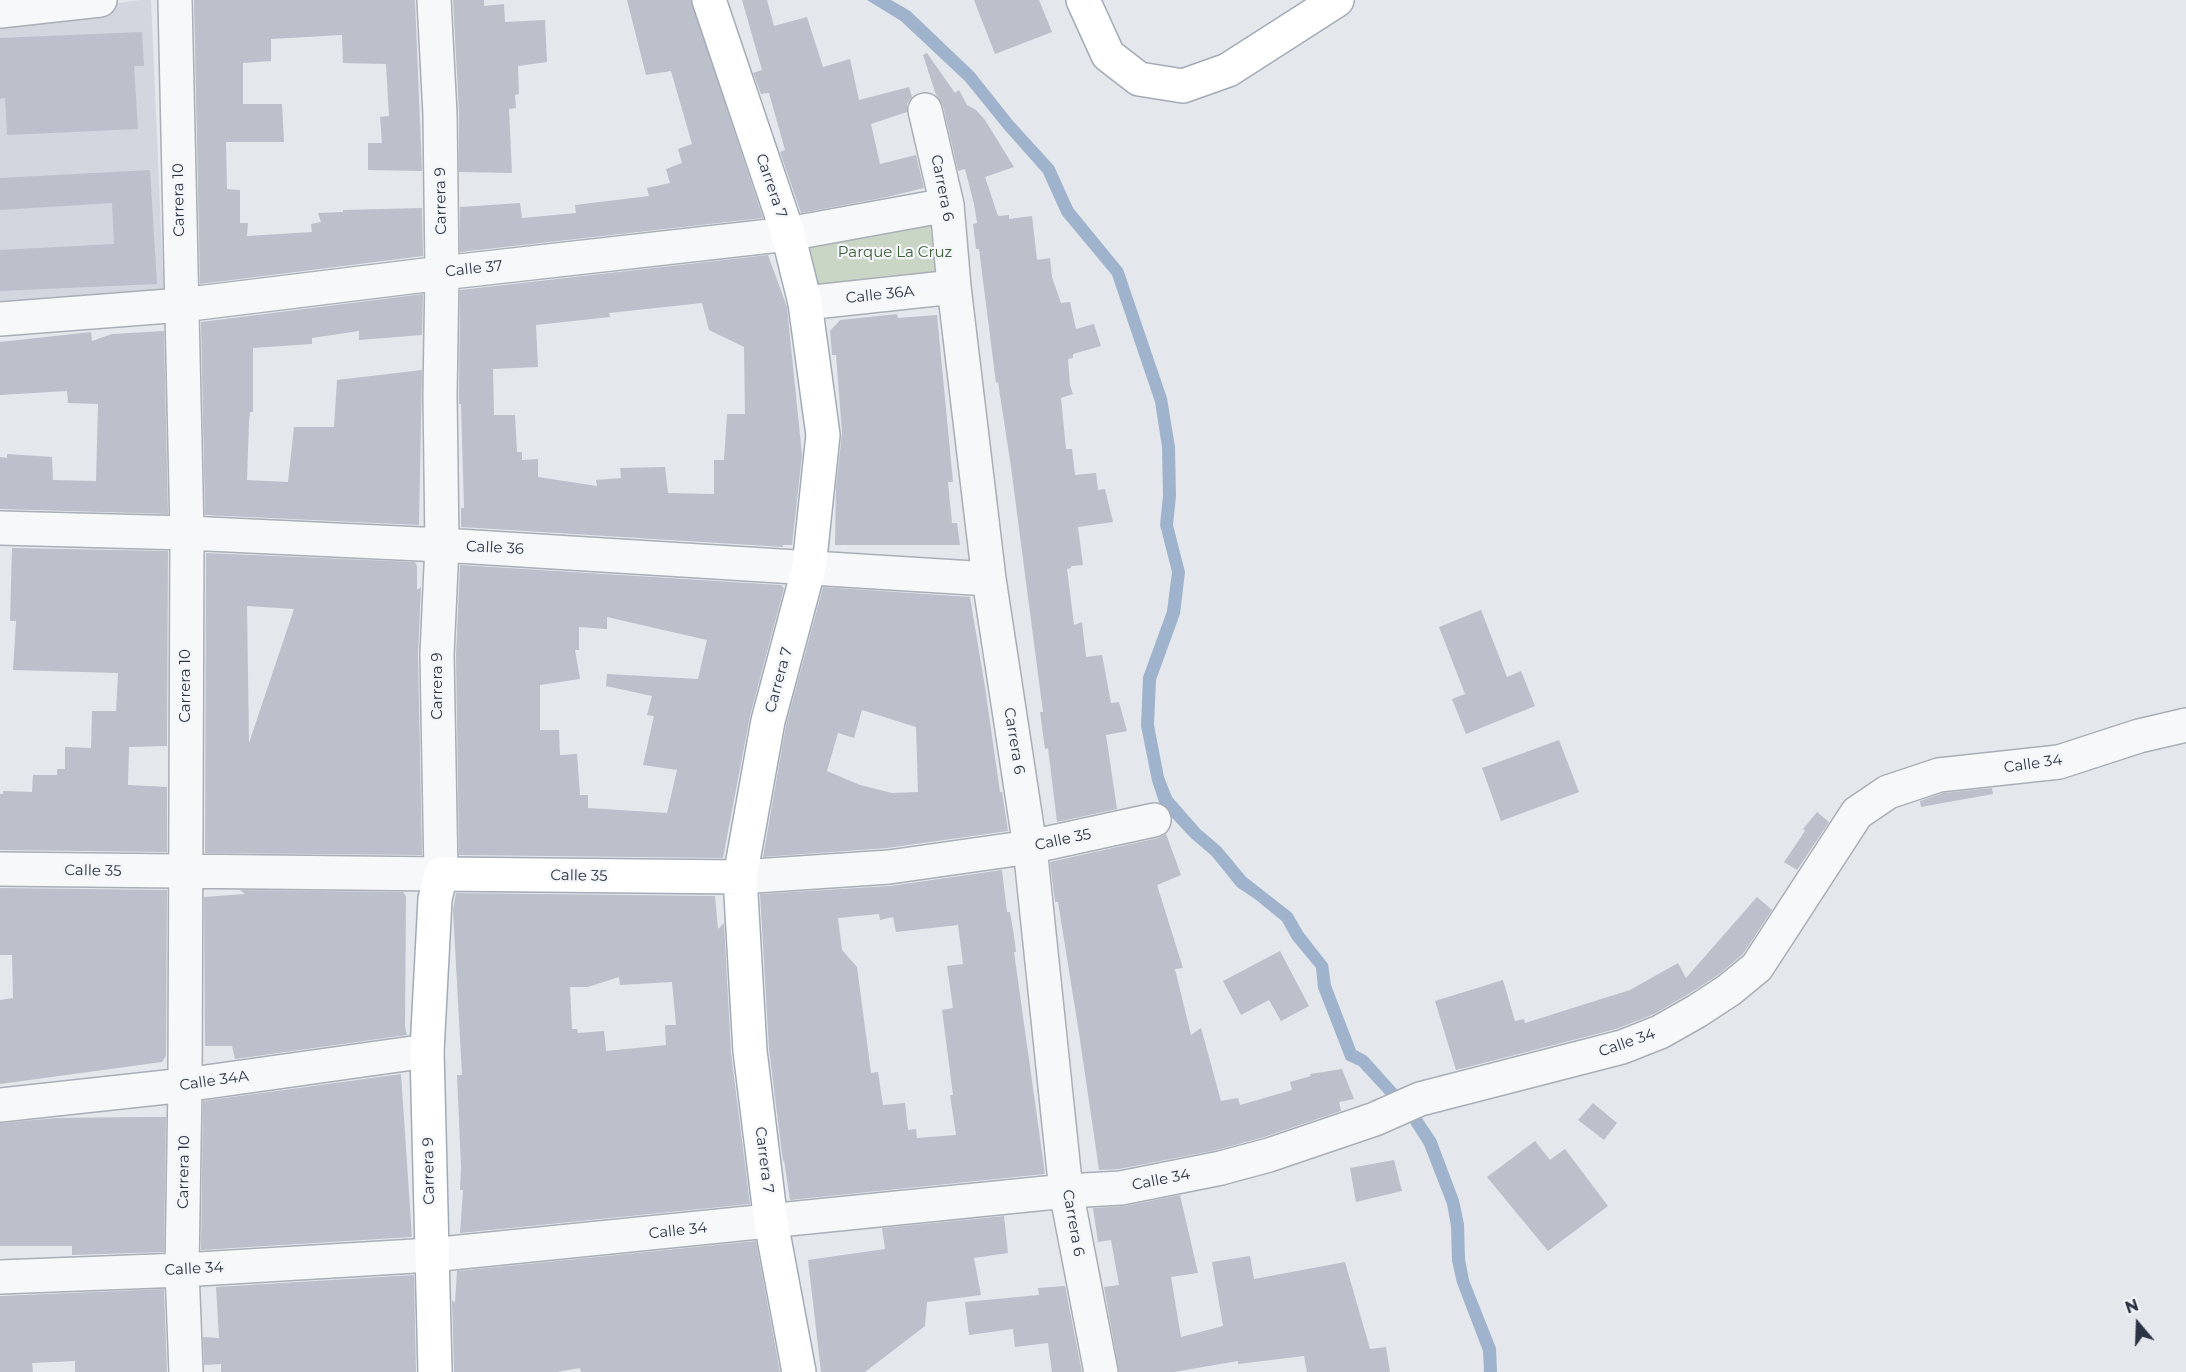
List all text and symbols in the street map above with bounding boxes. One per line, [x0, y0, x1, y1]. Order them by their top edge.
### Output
street label: Carrera 7 [752, 151, 790, 221]
street label: Carrera 6 [927, 153, 957, 223]
street label: Carrera 10 [169, 163, 189, 237]
street label: Carrera 9 [431, 167, 451, 235]
park label: Parque La Cruz [838, 244, 952, 262]
street label: Calle 37 [444, 257, 504, 281]
street label: Calle 36A [845, 282, 915, 308]
street label: Calle 36 [466, 537, 524, 559]
street label: Carrera 7 [762, 645, 796, 715]
street label: Carrera 10 [177, 649, 195, 723]
street label: Carrera 9 [429, 652, 447, 720]
street label: Carrera 6 [1000, 706, 1028, 776]
street label: Calle 34 [2003, 751, 2063, 777]
street label: Calle 35 [1033, 825, 1093, 855]
street label: Calle 35 [64, 862, 122, 880]
street label: Calle 35 [550, 867, 608, 885]
street label: Calle 34 [1596, 1025, 1658, 1061]
street label: Calle 34A [178, 1067, 250, 1095]
street label: Carrera 7 [751, 1126, 777, 1194]
street label: Carrera 10 [174, 1135, 194, 1209]
street label: Carrera 9 [419, 1137, 439, 1205]
street label: Calle 34 [1130, 1166, 1192, 1194]
street label: Carrera 6 [1058, 1188, 1088, 1258]
street label: Calle 34 [648, 1219, 708, 1243]
street label: Calle 34 [164, 1258, 224, 1280]
north arrow [2108, 1294, 2168, 1354]
text: N [2123, 1295, 2141, 1318]

